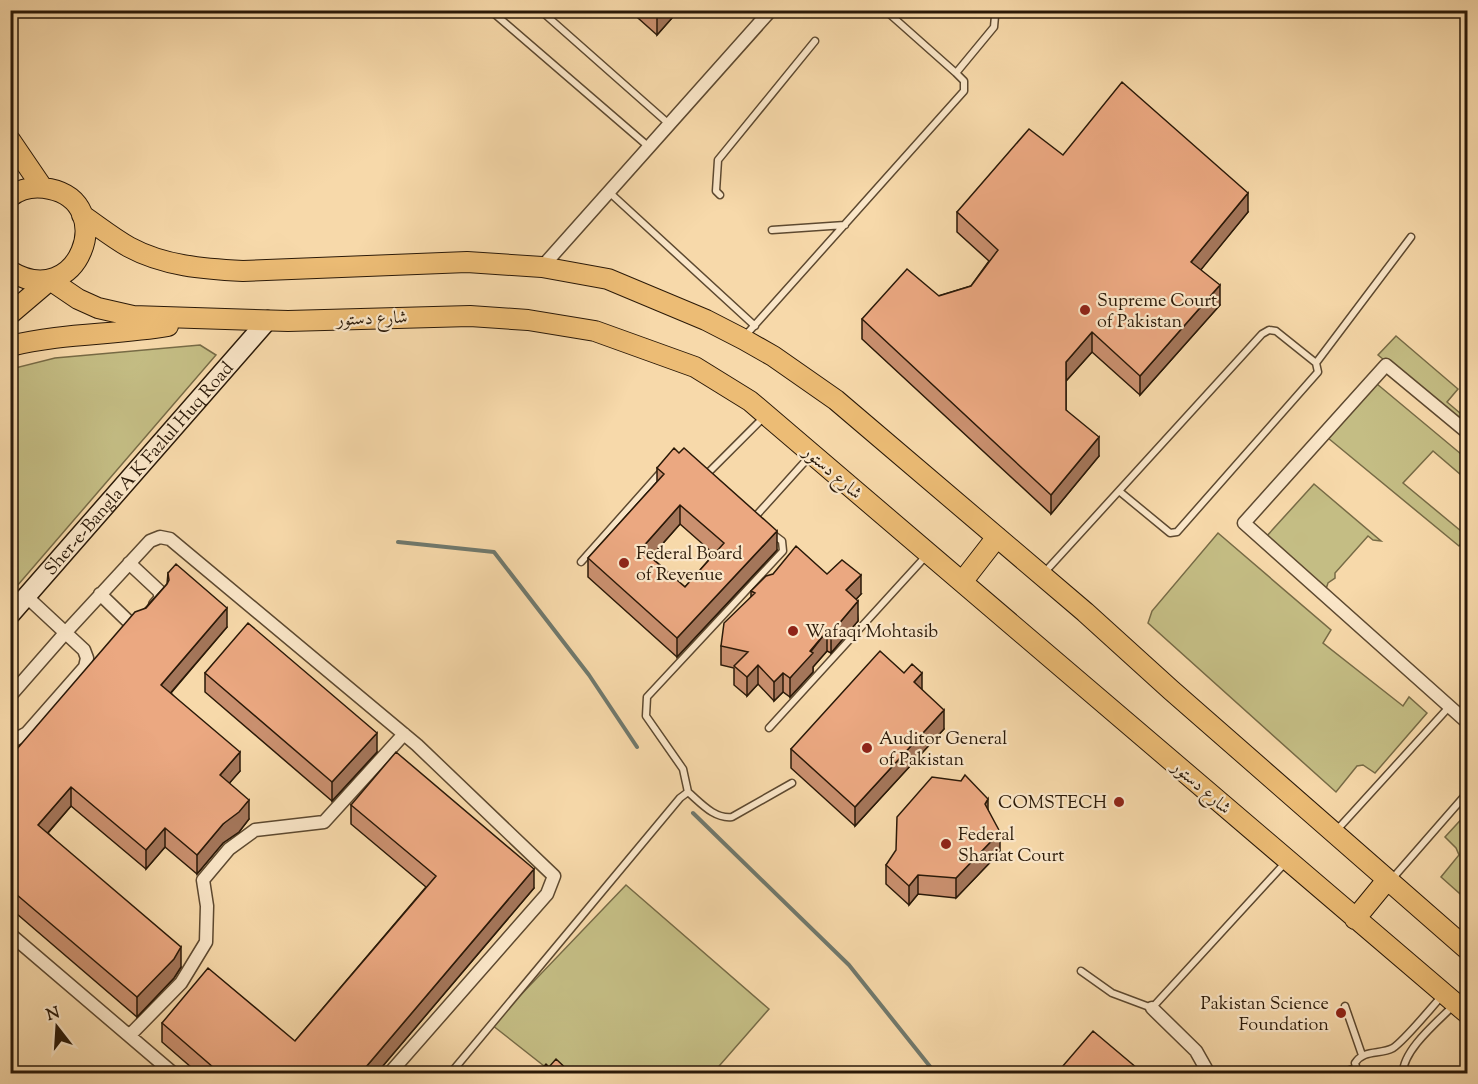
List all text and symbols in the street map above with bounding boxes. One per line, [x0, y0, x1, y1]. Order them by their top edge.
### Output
place label: Supreme Court of Pakistan [1097, 289, 1217, 336]
marker: Supreme Court of Pakistan [1078, 303, 1092, 317]
street label: شارع دستور [334, 306, 408, 334]
street label: Sher-e-Bangla A K Fazlul Huq Road [39, 357, 241, 582]
street label: شارع دستور [795, 439, 867, 507]
place label: Federal Board of Revenue [636, 542, 743, 589]
marker: Federal Board of Revenue [617, 556, 631, 570]
place label: Wafaqi Mohtasib [805, 620, 938, 646]
marker: Wafaqi Mohtasib [786, 624, 800, 638]
place label: Auditor General of Pakistan [879, 727, 1007, 774]
marker: Auditor General of Pakistan [860, 741, 874, 755]
street label: شارع دستور [1164, 754, 1236, 822]
place label: COMSTECH [998, 791, 1107, 817]
marker: COMSTECH [1112, 795, 1126, 809]
place label: Federal Shariat Court [958, 823, 1064, 870]
marker: Federal Shariat Court [939, 837, 953, 851]
place label: Pakistan Science Foundation [1201, 992, 1329, 1039]
north arrow [27, 997, 87, 1057]
text: N [44, 1002, 63, 1028]
marker: Pakistan Science Foundation [1334, 1006, 1348, 1020]

